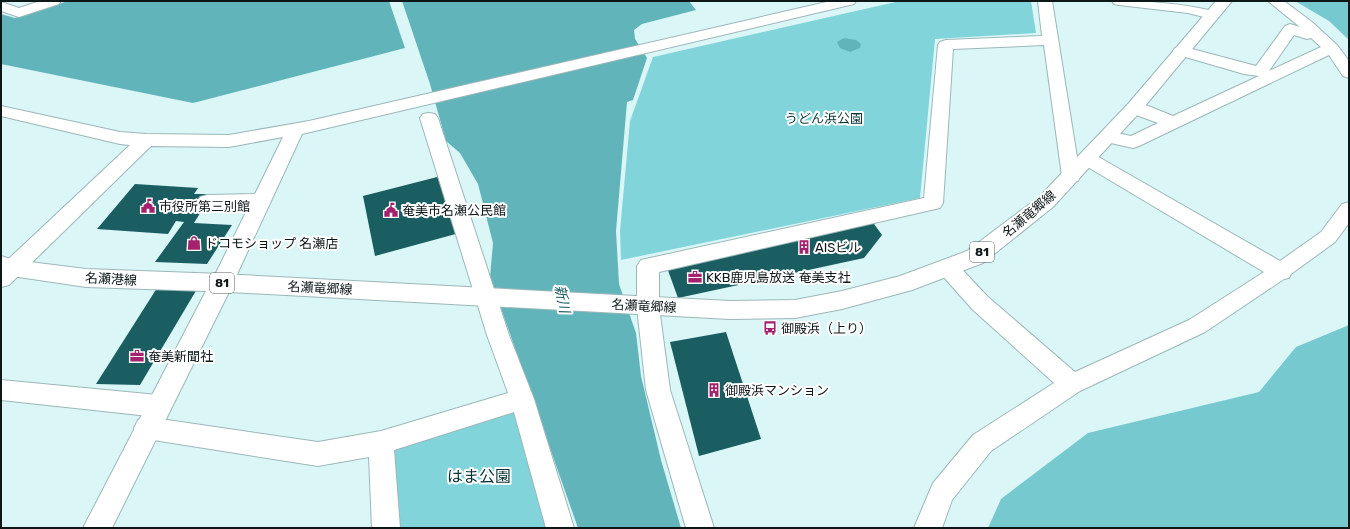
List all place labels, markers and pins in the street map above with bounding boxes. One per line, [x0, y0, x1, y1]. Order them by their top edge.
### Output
public building icon: 市役所第三別館 [140, 198, 156, 214]
place label: 市役所第三別館 [159, 199, 250, 214]
public building icon: 奄美市名瀬公民館 [383, 202, 399, 218]
place label: 奄美市名瀬公民館 [402, 203, 506, 218]
shop icon: ドコモショップ 名瀬店 [186, 235, 202, 251]
place label: ドコモショップ 名瀬店 [205, 236, 338, 251]
building icon: AISビル [796, 239, 812, 255]
place label: AISビル [815, 240, 861, 255]
office icon: KKB鹿児島放送 奄美支社 [687, 269, 703, 285]
place label: KKB鹿児島放送 奄美支社 [706, 270, 851, 285]
bus stop icon: 御殿浜（上り） [762, 320, 778, 336]
place label: 御殿浜（上り） [781, 321, 872, 336]
office icon: 奄美新聞社 [129, 348, 145, 364]
place label: 奄美新聞社 [148, 349, 213, 364]
building icon: 御殿浜マンション [706, 382, 722, 398]
place label: 御殿浜マンション [725, 383, 829, 398]

